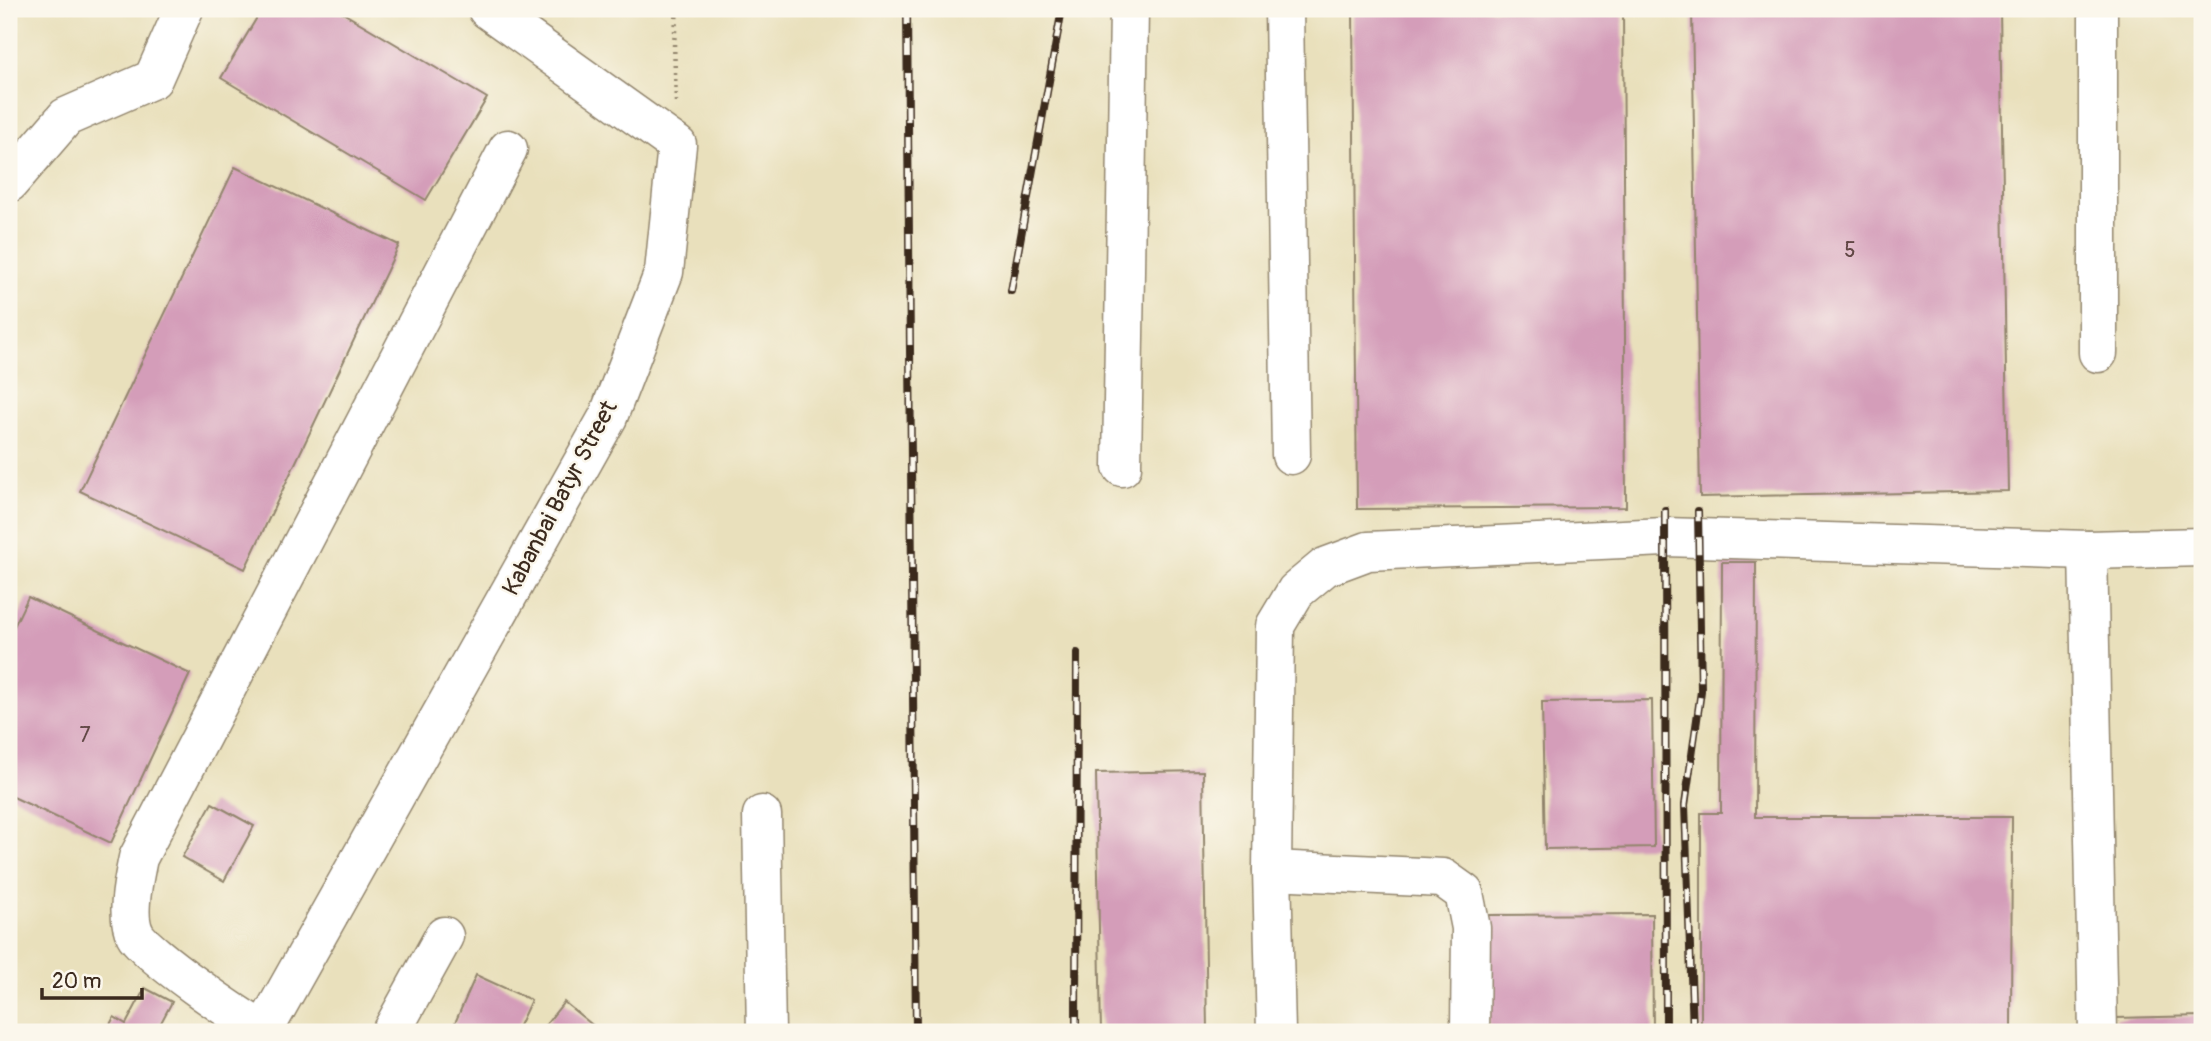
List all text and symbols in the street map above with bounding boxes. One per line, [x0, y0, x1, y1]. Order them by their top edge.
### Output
house number: 5 [1844, 237, 1856, 264]
street label: Kabanbai Batyr Street [496, 395, 624, 600]
house number: 7 [79, 722, 91, 749]
scale bar [42, 957, 142, 1001]
text: 20 m [52, 968, 101, 995]

